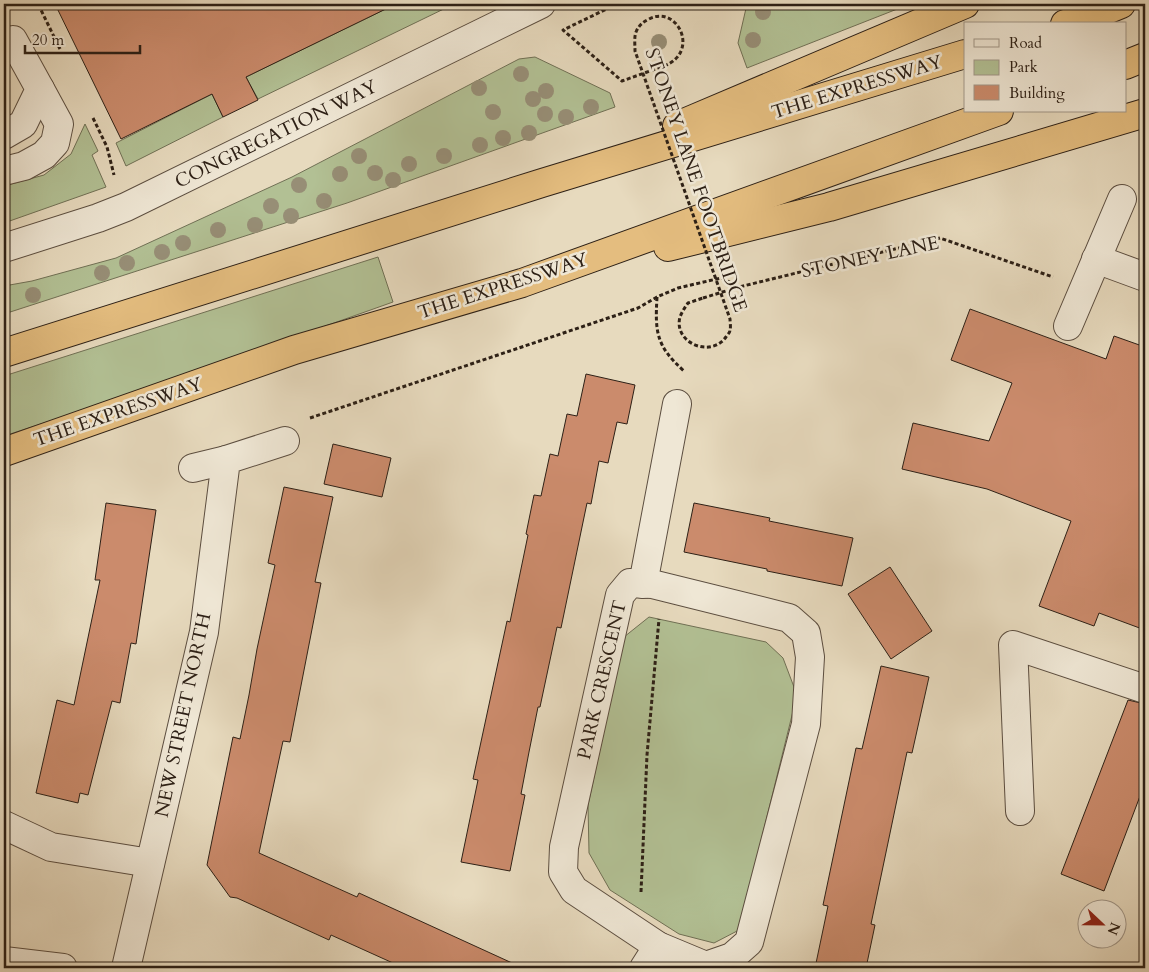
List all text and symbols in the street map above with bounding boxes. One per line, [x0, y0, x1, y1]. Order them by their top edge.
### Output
scale bar [25, 22, 140, 54]
legend [964, 22, 1126, 112]
text: 20 m [32, 30, 64, 50]
text: Road [1009, 33, 1042, 53]
street label: STONEY LANE FOOTBRIDGE [639, 45, 753, 315]
street label: THE EXPRESSWAY [768, 48, 946, 125]
text: Park [1009, 57, 1038, 77]
street label: CONGREGATION WAY [170, 73, 382, 194]
text: Building [1009, 83, 1065, 103]
street label: STONEY LANE [799, 230, 941, 284]
street label: THE EXPRESSWAY [415, 246, 592, 326]
street label: THE EXPRESSWAY [30, 371, 207, 453]
street label: PARK CRESCENT [571, 598, 633, 762]
street label: NEW STREET NORTH [149, 610, 217, 820]
north arrow [1076, 900, 1126, 950]
text: N [1103, 919, 1125, 938]

